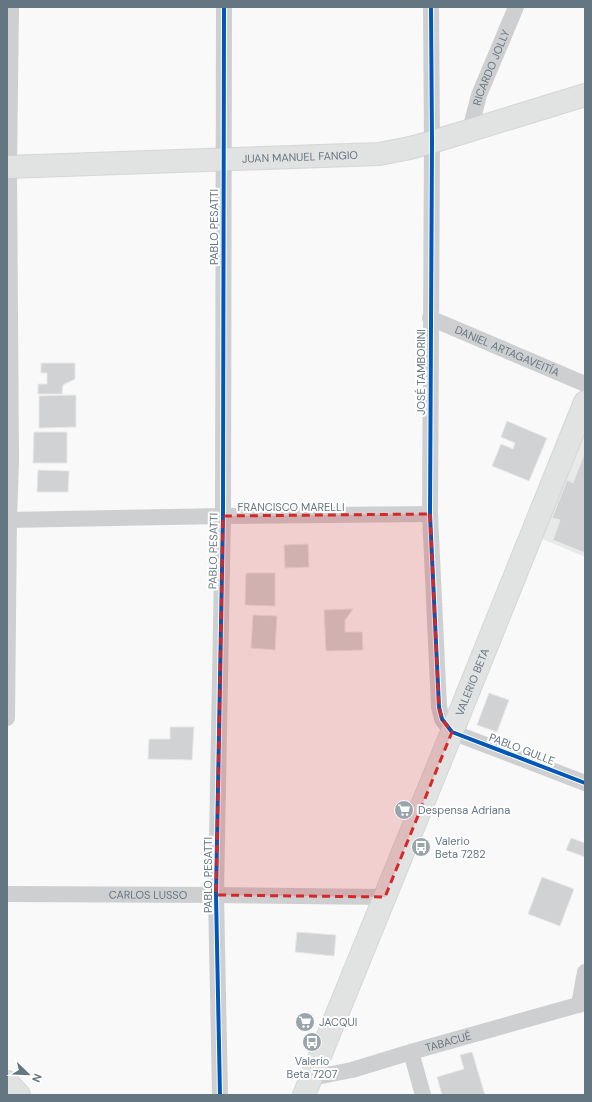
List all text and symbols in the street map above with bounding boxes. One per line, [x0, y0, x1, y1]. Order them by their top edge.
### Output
street label: RICARDO JOLLY [470, 27, 513, 107]
street label: JUAN MANUEL FANGIO [242, 148, 358, 166]
street label: PABLO PESATTI [207, 189, 221, 265]
street label: DANIEL ARTAGAVEITÍA [453, 322, 562, 379]
street label: JOSÉ TAMBORINI [414, 329, 428, 415]
street label: FRANCISCO MARELLI [238, 500, 344, 514]
street label: PABLO PESATTI [205, 513, 221, 589]
street label: VALERIO BETA [452, 646, 492, 718]
street label: PABLO GULLE [487, 730, 557, 768]
supermarket icon: Despensa Adriana [393, 799, 415, 821]
place label: Despensa Adriana [418, 803, 510, 817]
place label: Valerio Beta 7282 [435, 834, 486, 861]
bus stop icon: Valerio Beta 7282 [410, 836, 432, 858]
street label: PABLO PESATTI [201, 837, 215, 913]
street label: CARLOS LUSSO [109, 887, 187, 902]
supermarket icon: JACQUI [294, 1011, 316, 1033]
place label: JACQUI [319, 1015, 357, 1029]
street label: TABACUÉ [423, 1028, 473, 1055]
bus stop icon: Valerio Beta 7207 [301, 1031, 323, 1053]
north arrow [8, 1054, 48, 1094]
place label: Valerio Beta 7207 [287, 1054, 338, 1081]
text: N [29, 1071, 45, 1084]

